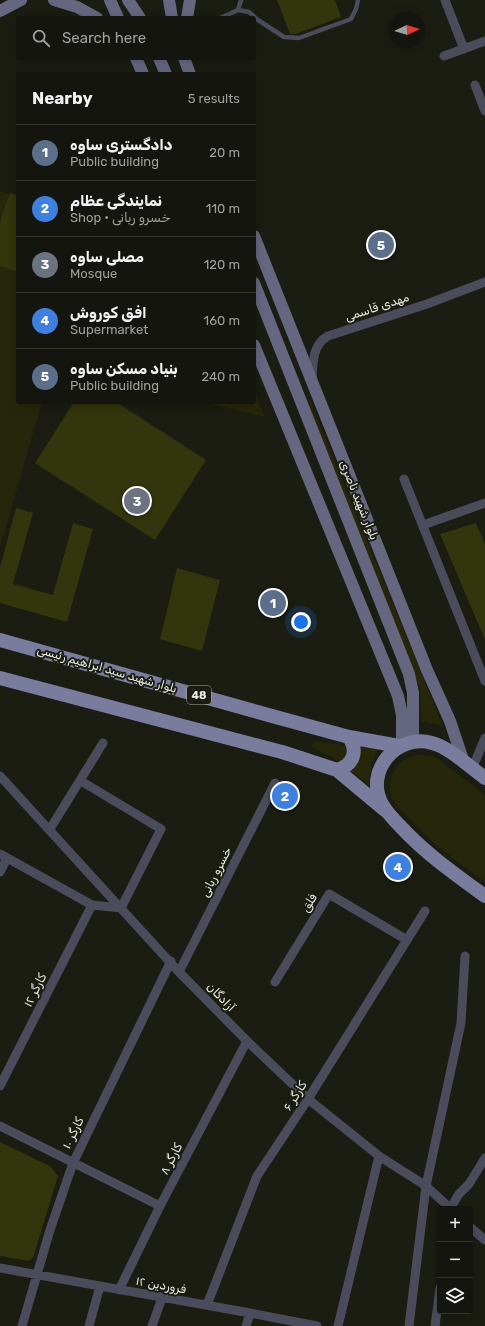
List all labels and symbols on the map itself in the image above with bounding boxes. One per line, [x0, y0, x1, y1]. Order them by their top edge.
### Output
north arrow [389, 12, 425, 48]
pin: 5 [368, 230, 394, 260]
street label: مهدی قاسمی [343, 290, 411, 325]
street label: بلوار شهید ناصری [336, 458, 381, 542]
pin: 3 [124, 486, 150, 516]
pin: 1 [260, 588, 286, 618]
your location [291, 612, 311, 632]
street label: بلوار شهید سید ابراهیم رئیسی [35, 642, 178, 697]
road number: 48 [187, 686, 211, 704]
pin: 2 [272, 781, 298, 811]
street label: خسرو ربانی [197, 845, 235, 900]
pin: 4 [385, 852, 411, 882]
street label: فلق [298, 891, 321, 915]
street label: کارگر ۱۲ [21, 970, 50, 1010]
street label: آزادگان [203, 980, 238, 1015]
street label: کارگر ۶ [280, 1078, 311, 1114]
street label: کارگر ۱۰ [59, 1114, 88, 1152]
street label: کارگر ۸ [157, 1140, 186, 1178]
street label: ۱۲ فروردین [135, 1274, 188, 1297]

